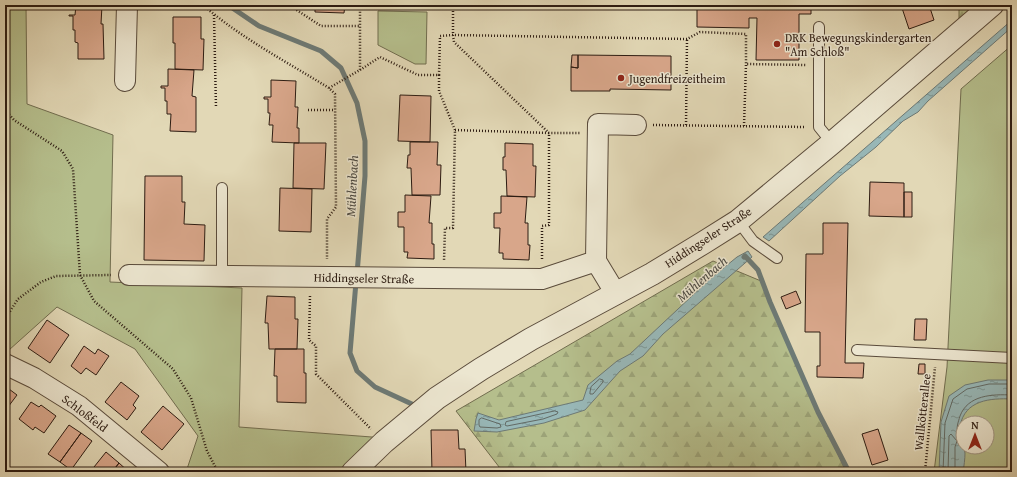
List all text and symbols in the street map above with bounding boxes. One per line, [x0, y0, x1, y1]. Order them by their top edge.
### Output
place label: DRK Bewegungskindergarten "Am Schloß" [785, 29, 932, 60]
marker: DRK Bewegungskindergarten "Am Schloß" [772, 39, 782, 49]
place label: Jugendfreizeitheim [627, 70, 726, 87]
marker: Jugendfreizeitheim [616, 73, 626, 83]
water label: Mühlenbach [341, 154, 363, 217]
street label: Hiddingseler Straße [661, 202, 755, 271]
water label: Mühlenbach [672, 251, 732, 306]
street label: Hiddingseler Straße [314, 269, 415, 287]
street label: Wallkötterallee [910, 372, 935, 451]
street label: Schloßfeld [59, 390, 112, 436]
north arrow [955, 415, 995, 455]
text: N [971, 417, 979, 433]

